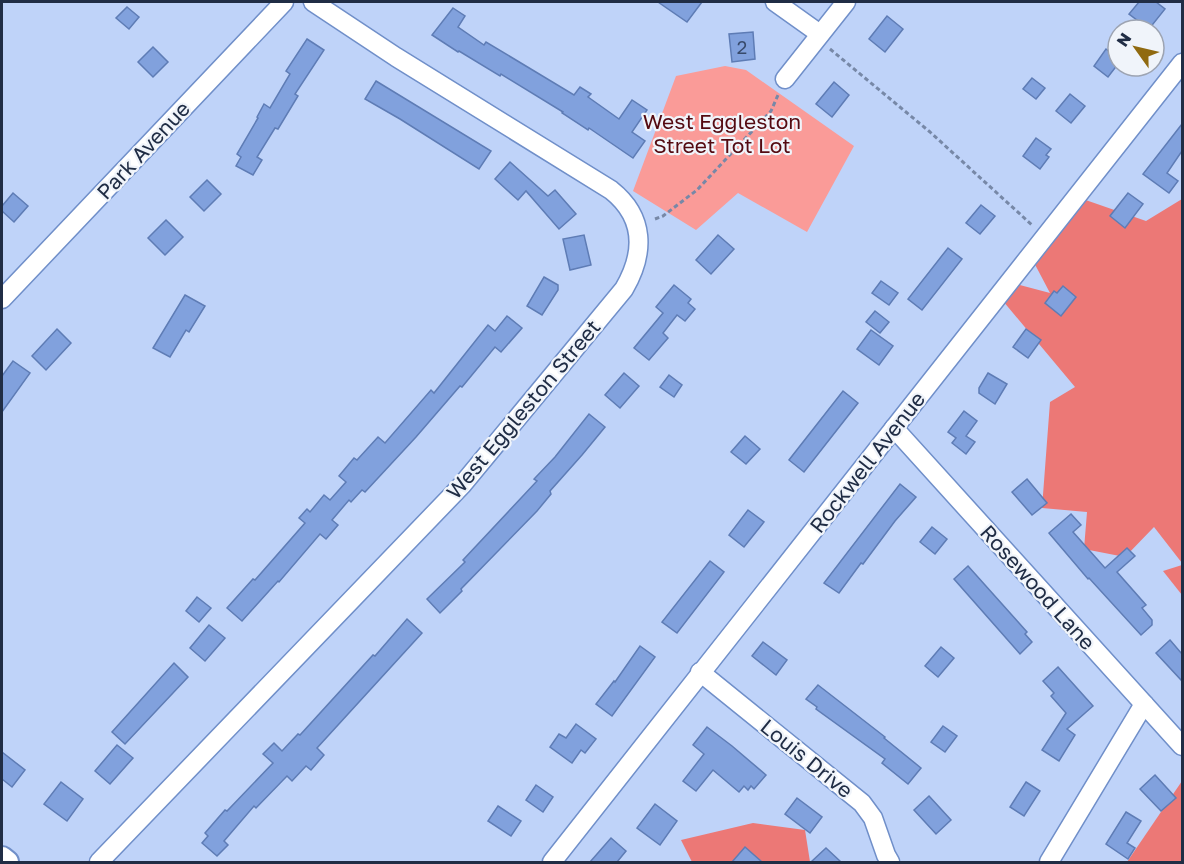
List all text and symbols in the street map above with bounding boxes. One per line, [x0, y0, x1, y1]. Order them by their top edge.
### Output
north arrow [1106, 18, 1166, 78]
text: N [1112, 29, 1135, 50]
house number: 2 [737, 36, 747, 58]
street label: Park Avenue [91, 95, 195, 205]
park label: West Eggleston Street Tot Lot [643, 108, 801, 158]
street label: West Eggleston Street [440, 314, 606, 504]
street label: Rockwell Avenue [804, 386, 930, 538]
street label: Rosewood Lane [975, 519, 1101, 655]
street label: Louis Drive [756, 713, 858, 803]

